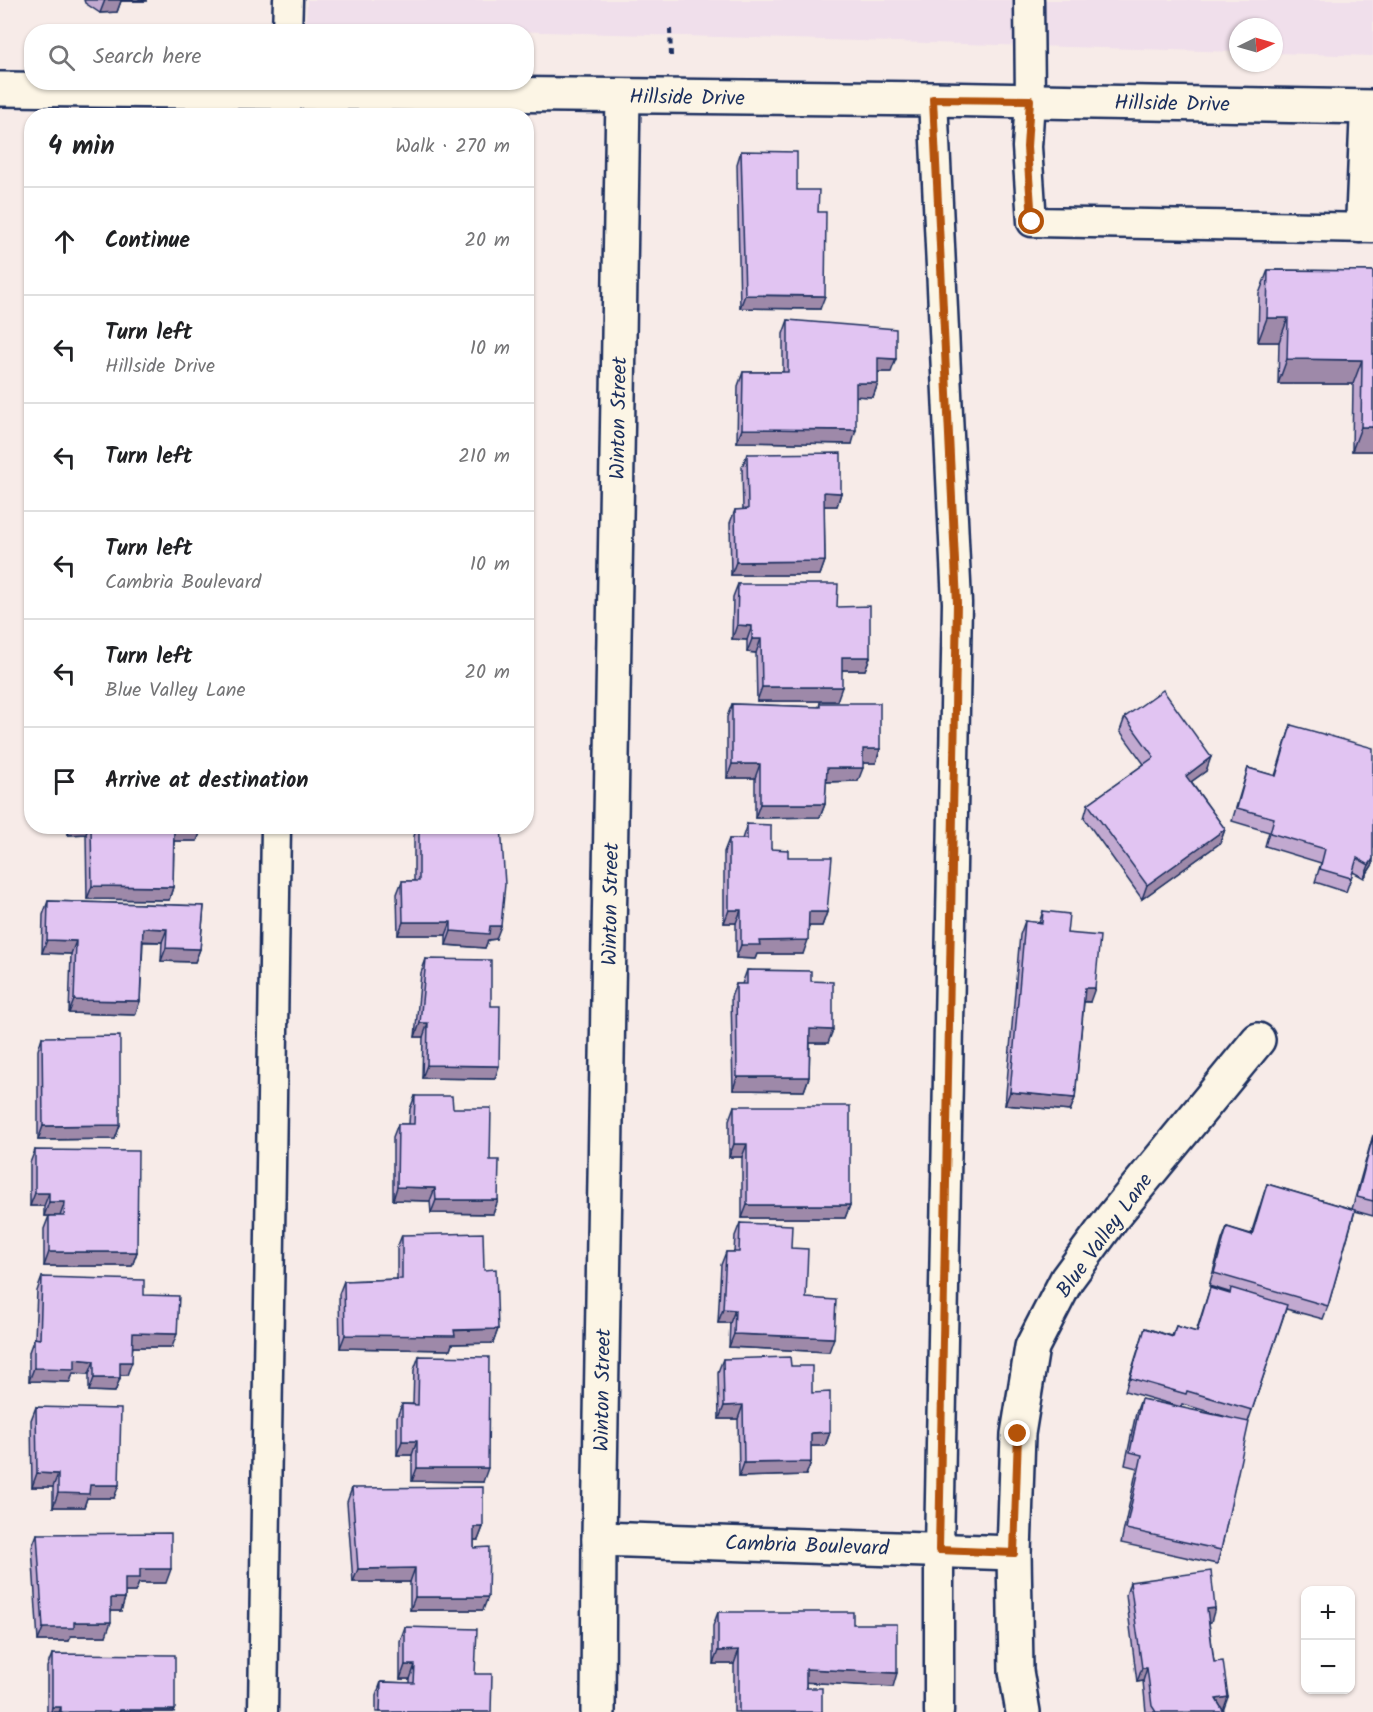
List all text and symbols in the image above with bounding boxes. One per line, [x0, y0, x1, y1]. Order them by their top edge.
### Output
north arrow [1229, 18, 1283, 72]
search box [24, 24, 534, 90]
text: Search here [93, 40, 201, 75]
icon: search [45, 41, 78, 74]
street label: Hillside Drive [629, 81, 746, 116]
street label: Hillside Drive [1114, 87, 1231, 122]
text: 4 min [48, 126, 115, 168]
text: Walk · 270 m [395, 131, 510, 163]
route start [1018, 208, 1044, 234]
text: Continue [105, 224, 190, 259]
icon: ahead [48, 225, 81, 258]
text: 20 m [464, 225, 510, 257]
text: Turn left [105, 316, 192, 351]
icon: left [48, 333, 81, 366]
text: 10 m [470, 333, 510, 365]
text: Hillside Drive [105, 351, 215, 383]
street label: Winton Street [602, 355, 637, 480]
text: Turn left [105, 440, 192, 475]
icon: left [48, 441, 81, 474]
text: 210 m [458, 441, 510, 473]
text: Turn left [105, 532, 192, 567]
icon: left [48, 549, 81, 582]
text: 10 m [470, 549, 510, 581]
text: Cambria Boulevard [105, 567, 261, 599]
text: Turn left [105, 640, 192, 675]
icon: left [48, 657, 81, 690]
text: 20 m [464, 657, 510, 689]
text: Blue Valley Lane [105, 675, 245, 707]
text: Arrive at destination [105, 764, 308, 799]
icon: arrive [48, 765, 81, 798]
street label: Winton Street [594, 841, 629, 966]
street label: Blue Valley Lane [1049, 1166, 1162, 1305]
street label: Winton Street [586, 1327, 621, 1452]
route end [1004, 1420, 1030, 1446]
street label: Cambria Boulevard [724, 1527, 890, 1566]
map controls [1301, 1586, 1355, 1694]
button: + [1301, 1586, 1355, 1640]
button: − [1301, 1640, 1355, 1694]

